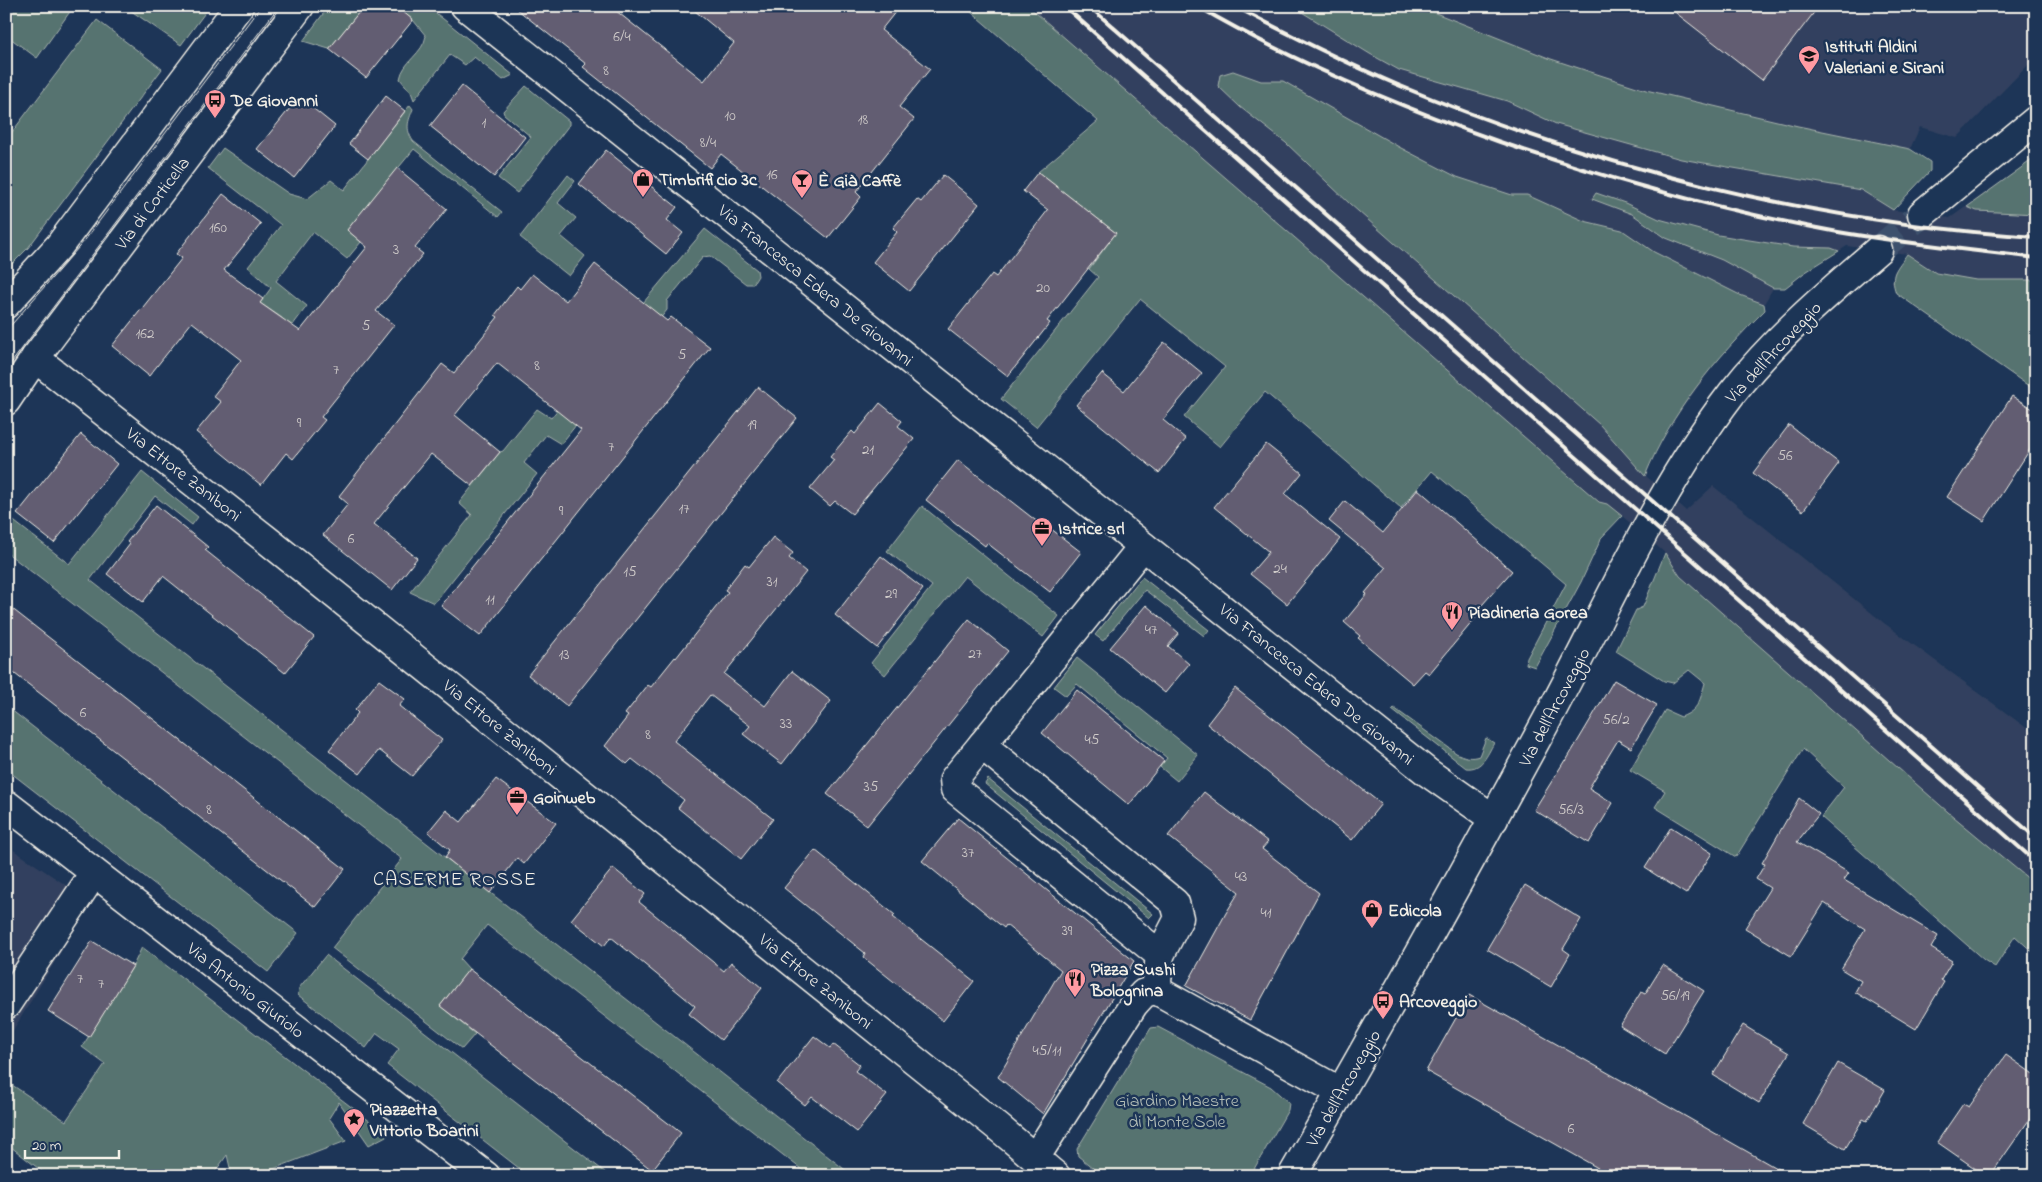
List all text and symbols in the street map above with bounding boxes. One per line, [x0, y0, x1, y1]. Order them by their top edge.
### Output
house number: 6/4 [613, 26, 631, 48]
place label: Istituti Aldini Valeriani e Sirani [1824, 35, 1944, 82]
school or university icon: Istituti Aldini Valeriani e Sirani [1797, 44, 1821, 75]
house number: 8 [603, 60, 609, 82]
bus stop icon: De Giovanni [203, 88, 227, 119]
place label: De Giovanni [230, 89, 318, 115]
house number: 10 [724, 105, 736, 127]
house number: 18 [858, 109, 869, 131]
house number: 1 [482, 112, 487, 134]
house number: 8/4 [700, 132, 716, 154]
street label: Via di Corticella [109, 152, 197, 257]
house number: 16 [766, 164, 778, 186]
shop icon: Timbrificio 3c [631, 167, 655, 198]
place label: Timbrificio 3c [659, 168, 758, 194]
bar icon: È Già Caffè [790, 168, 814, 199]
place label: È Già Caffè [818, 169, 902, 195]
street label: Via Francesca Edera De Giovanni [711, 199, 918, 374]
house number: 160 [209, 217, 227, 239]
house number: 3 [393, 239, 399, 261]
house number: 20 [1036, 277, 1050, 299]
street label: Via dell'Arcoveggio [1720, 296, 1829, 412]
house number: 5 [362, 315, 371, 337]
house number: 162 [136, 323, 155, 345]
house number: 5 [678, 344, 687, 366]
house number: 8 [534, 355, 540, 377]
house number: 7 [333, 359, 339, 381]
house number: 9 [297, 412, 302, 434]
house number: 19 [747, 414, 757, 436]
street label: Via Ettore Zaniboni [119, 422, 246, 529]
house number: 7 [608, 436, 614, 458]
house number: 21 [862, 439, 874, 461]
house number: 56 [1777, 445, 1793, 467]
house number: 17 [679, 498, 689, 520]
house number: 9 [559, 500, 564, 522]
office icon: Istrice srl [1030, 516, 1054, 547]
place label: Istrice srl [1058, 517, 1125, 543]
house number: 6 [348, 528, 355, 550]
house number: 24 [1273, 558, 1287, 580]
house number: 15 [623, 561, 637, 583]
house number: 31 [767, 571, 778, 593]
house number: 29 [885, 583, 897, 605]
house number: 11 [485, 589, 495, 611]
street label: Via Francesca Edera De Giovanni [1212, 598, 1419, 773]
restaurant icon: Piadineria Gorea [1440, 600, 1464, 631]
place label: Piadineria Gorea [1468, 601, 1588, 627]
house number: 47 [1145, 619, 1157, 641]
house number: 27 [968, 643, 982, 665]
house number: 13 [559, 644, 569, 666]
street label: Via dell'Arcoveggio [1513, 644, 1599, 773]
street label: Via Ettore Zaniboni [435, 674, 561, 783]
house number: 6 [80, 702, 87, 724]
house number: 56/2 [1602, 709, 1630, 731]
house number: 33 [780, 713, 792, 735]
house number: 8 [645, 724, 651, 746]
house number: 45 [1085, 729, 1100, 751]
house number: 35 [864, 776, 879, 798]
office icon: Goinweb [505, 785, 529, 816]
place label: Goinweb [533, 786, 596, 812]
house number: 8 [206, 799, 212, 821]
house number: 56/3 [1558, 799, 1584, 821]
house number: 37 [962, 842, 974, 864]
district label: CASERME ROSSE [373, 866, 537, 895]
house number: 43 [1235, 866, 1247, 888]
shop icon: Edicola [1360, 898, 1384, 929]
place label: Edicola [1388, 899, 1442, 925]
house number: 41 [1261, 902, 1272, 924]
house number: 39 [1062, 920, 1073, 942]
street label: Via Ettore Zaniboni [751, 928, 877, 1037]
street label: Via Antonio Giuriolo [180, 937, 309, 1046]
place label: Pizza Sushi Bolognina [1090, 958, 1176, 1006]
restaurant icon: Pizza Sushi Bolognina [1063, 967, 1087, 998]
house number: 7 [77, 968, 83, 990]
house number: 7 [98, 973, 104, 995]
house number: 56/19 [1660, 985, 1690, 1007]
bus stop icon: Arcoveggio [1371, 989, 1395, 1020]
place label: Arcoveggio [1399, 990, 1477, 1017]
street label: Via dell'Arcoveggio [1300, 1026, 1390, 1154]
house number: 45/11 [1033, 1040, 1062, 1062]
park label: Giardino Maestre di Monte Sole [1115, 1089, 1240, 1136]
place label: Piazzetta Vittorio Boarini [369, 1098, 479, 1145]
place icon: Piazzetta Vittorio Boarini [342, 1107, 366, 1138]
house number: 6 [1568, 1118, 1575, 1140]
scale bar [25, 1127, 119, 1159]
text: 20 m [32, 1135, 62, 1157]

